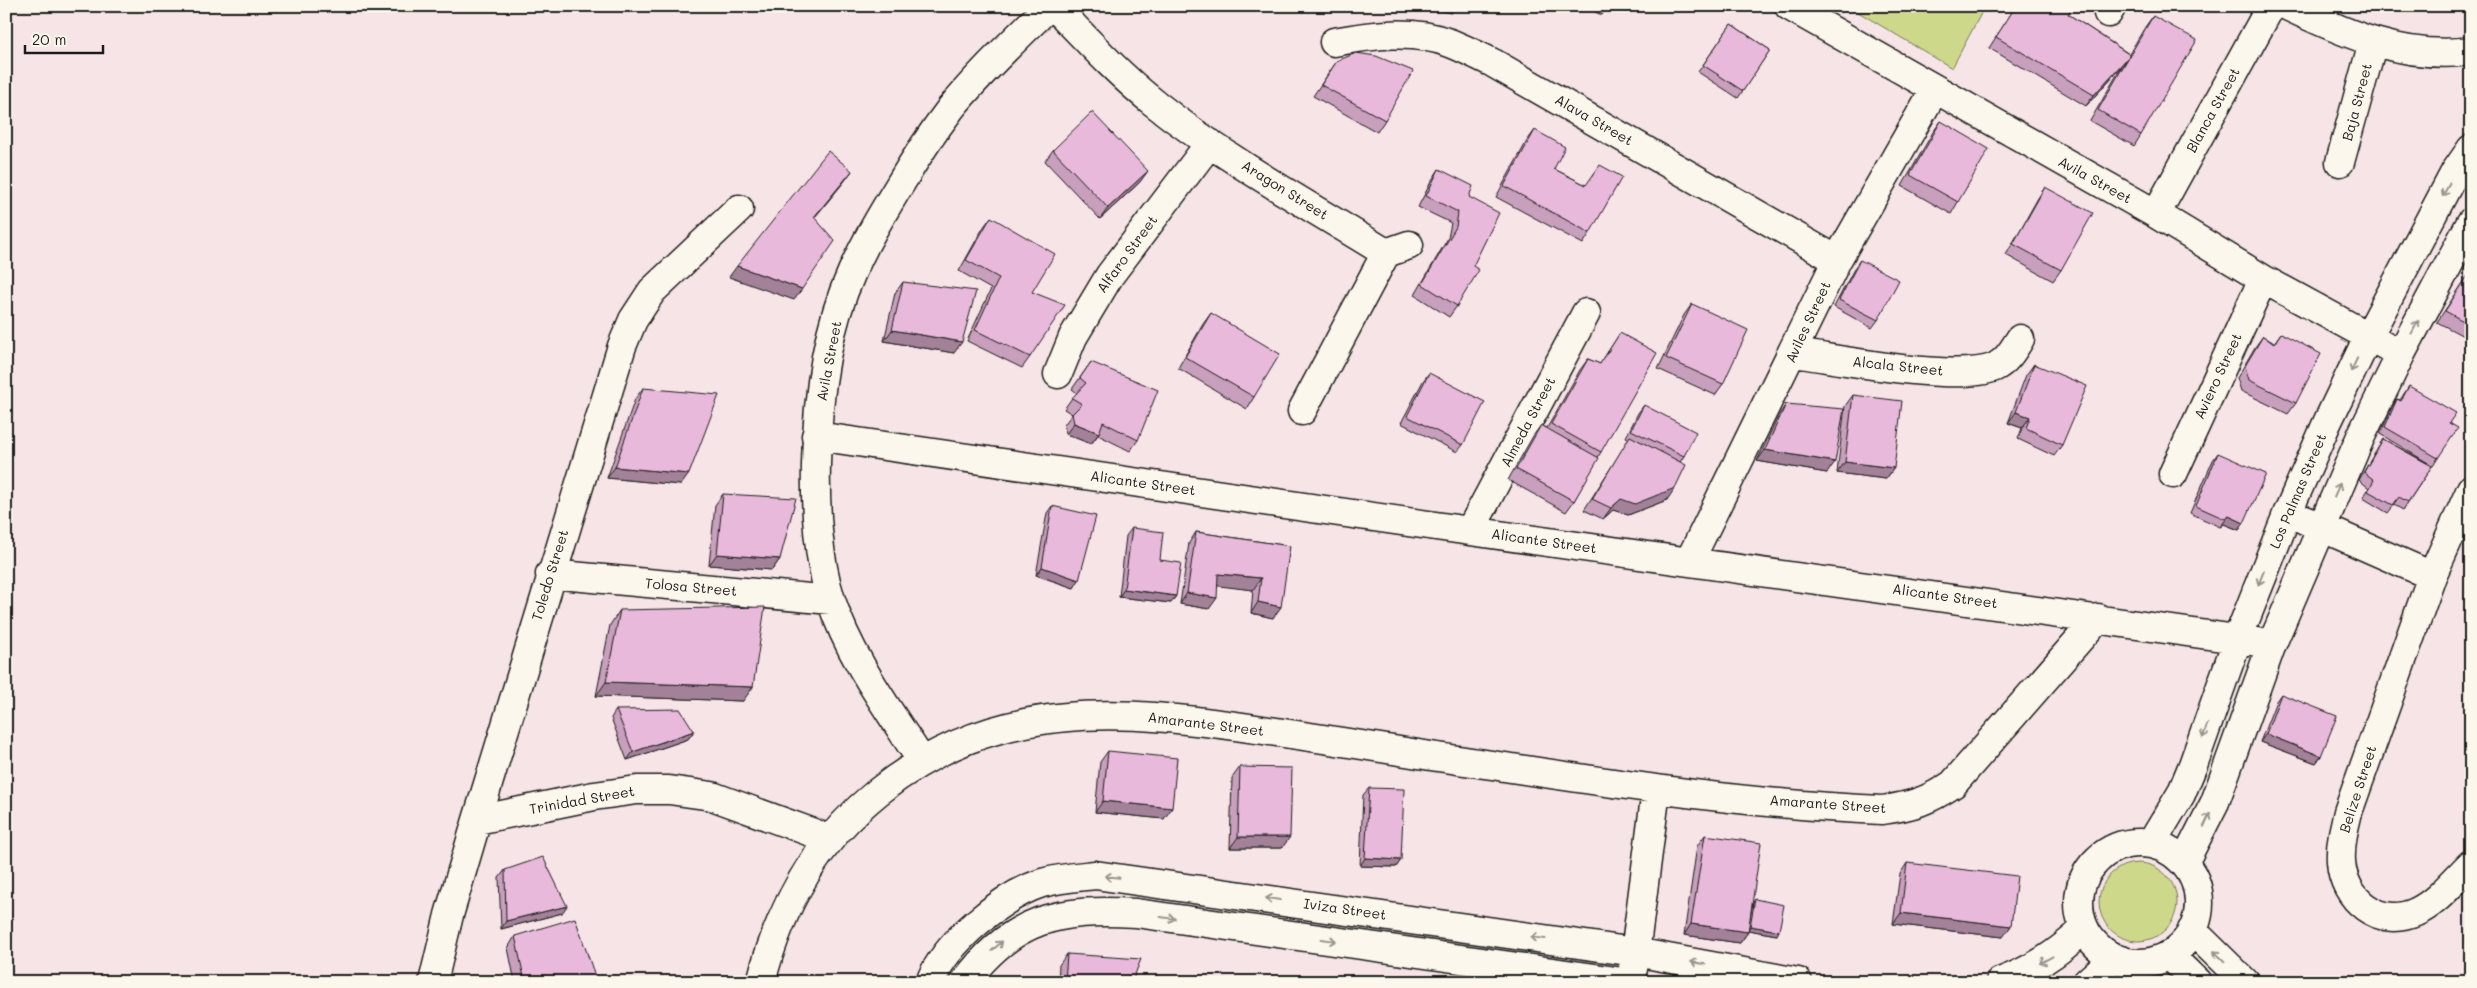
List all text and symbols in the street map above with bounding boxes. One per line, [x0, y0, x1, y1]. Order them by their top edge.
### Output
scale bar [25, 22, 102, 54]
text: 20 m [32, 29, 66, 49]
street label: Baja Street [2337, 61, 2376, 143]
street label: Blanca Street [2181, 64, 2244, 156]
street label: Alava Street [1552, 90, 1637, 150]
street label: Avila Street [2055, 152, 2135, 208]
street label: Aragon Street [1238, 155, 1332, 224]
one-way arrow [2441, 183, 2451, 198]
street label: Alfaro Street [1092, 211, 1161, 296]
street label: Aviles Street [1780, 278, 1835, 366]
street label: Avila Street [811, 319, 846, 403]
one-way arrow [2410, 320, 2420, 335]
street label: Aviero Street [2189, 330, 2246, 422]
street label: Alcala Street [1852, 351, 1945, 380]
one-way arrow [2349, 357, 2359, 372]
street label: Almeda Street [1496, 373, 1559, 470]
street label: Los Palmas Street [2265, 430, 2330, 551]
street label: Alicante Street [1089, 466, 1197, 499]
one-way arrow [2333, 483, 2343, 498]
street label: Alicante Street [1490, 524, 1598, 557]
street label: Toledo Street [527, 527, 572, 623]
one-way arrow [2256, 571, 2265, 586]
street label: Tolosa Street [644, 573, 738, 600]
street label: Alicante Street [1891, 579, 1999, 612]
street label: Amarante Street [1147, 707, 1265, 740]
one-way arrow [2200, 723, 2209, 738]
street label: Belize Street [2334, 743, 2381, 835]
street label: Trinidad Street [528, 781, 636, 818]
street label: Amarante Street [1769, 790, 1887, 817]
one-way arrow [2203, 813, 2212, 828]
one-way arrow [1104, 872, 1120, 882]
street label: Iviza Street [1302, 893, 1388, 924]
one-way arrow [1265, 894, 1281, 904]
one-way arrow [1160, 913, 1176, 923]
one-way arrow [1530, 932, 1546, 942]
one-way arrow [1321, 936, 1337, 946]
one-way arrow [991, 940, 1004, 951]
one-way arrow [2212, 950, 2225, 962]
one-way arrow [2040, 955, 2054, 965]
one-way arrow [1690, 958, 1706, 968]

